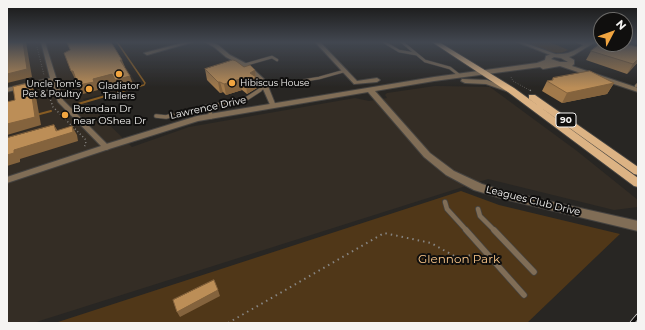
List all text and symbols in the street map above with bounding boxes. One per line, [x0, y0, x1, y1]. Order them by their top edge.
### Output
north arrow [593, 12, 633, 52]
text: N [613, 17, 629, 33]
marker: Gladiator Trailers [114, 69, 124, 79]
marker: Hibiscus House [227, 78, 237, 88]
place label: Hibiscus House [240, 78, 309, 88]
place label: Uncle Tom's Pet & Poultry [22, 79, 81, 100]
place label: Gladiator Trailers [98, 81, 140, 102]
marker: Uncle Tom's Pet & Poultry [84, 84, 94, 94]
street label: Lawrence Drive [169, 94, 247, 122]
place label: Brendan Dr near OShea Dr [73, 103, 146, 126]
marker: Brendan Dr near OShea Dr [60, 110, 70, 120]
road number: 90 [556, 113, 576, 127]
street label: Leagues Club Drive [485, 183, 581, 219]
park label: Glennon Park [418, 252, 500, 266]

